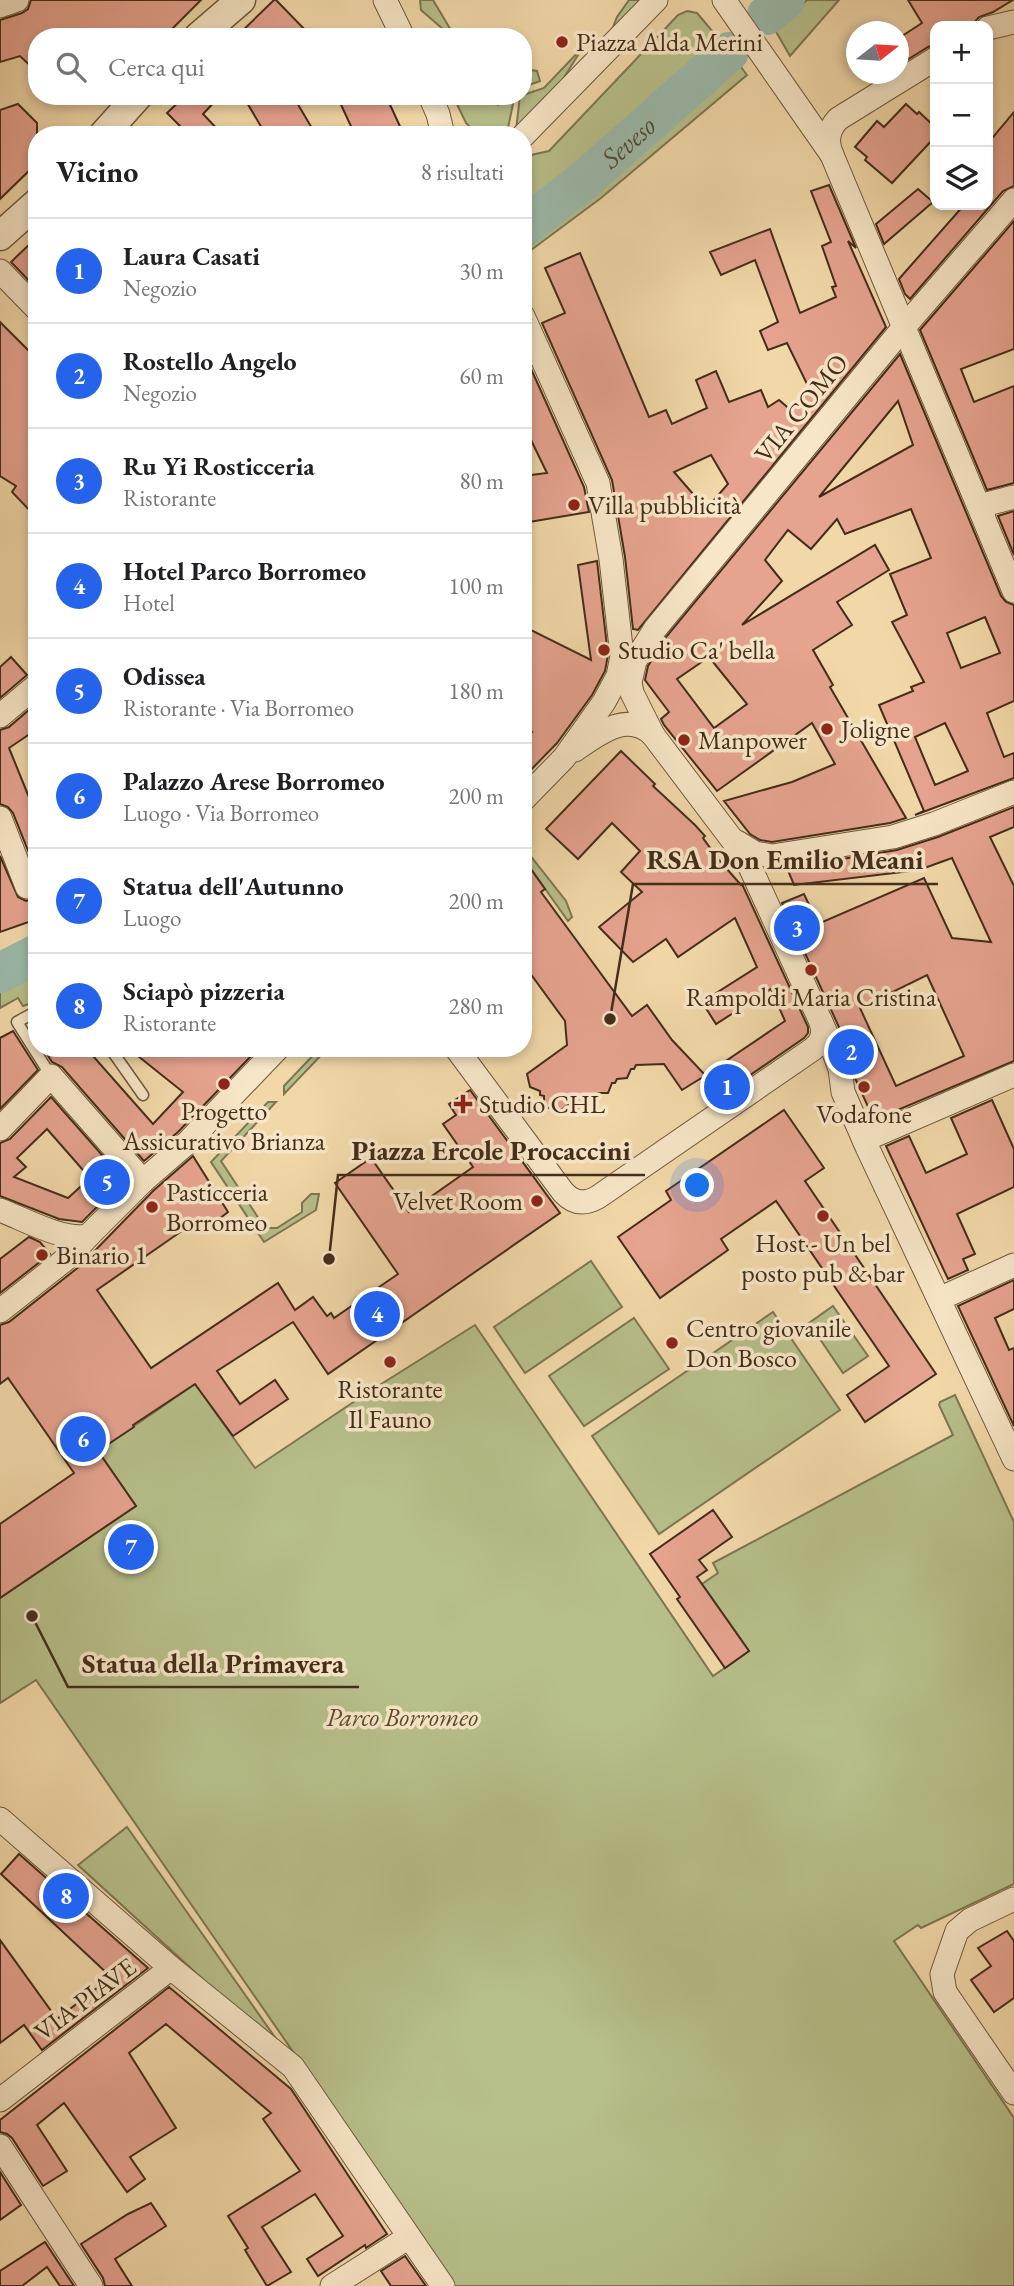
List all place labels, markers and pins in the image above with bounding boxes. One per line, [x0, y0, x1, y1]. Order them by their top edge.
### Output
place label: Piazza Alda Merini [576, 25, 763, 59]
marker: Piazza Alda Merini [554, 34, 570, 50]
place label: Villa pubblicità [588, 488, 742, 522]
marker: Villa pubblicità [566, 497, 582, 513]
place label: Studio Ca' bella [618, 633, 776, 667]
marker: Studio Ca' bella [596, 642, 612, 658]
place label: Joligne [839, 712, 910, 746]
marker: Joligne [819, 721, 835, 737]
place label: Manpower [698, 723, 807, 757]
marker: Manpower [676, 732, 692, 748]
callout: RSA Don Emilio Meani [633, 835, 938, 884]
pin: 3 [774, 902, 820, 954]
marker: Rampoldi Maria Cristina [803, 962, 819, 978]
place label: Rampoldi Maria Cristina [686, 980, 937, 1014]
pin: 2 [828, 1026, 874, 1078]
pin: 1 [704, 1061, 750, 1113]
marker: Progetto Assicurativo Brianza [216, 1076, 232, 1092]
marker: Vodafone [856, 1079, 872, 1095]
place label: Studio CHL [479, 1087, 605, 1121]
place label: Progetto Assicurativo Brianza [122, 1094, 326, 1158]
marker: Studio CHL [453, 1094, 473, 1114]
place label: Vodafone [816, 1097, 912, 1131]
callout: Piazza Ercole Procaccini [338, 1126, 645, 1175]
pin: 5 [84, 1156, 130, 1208]
place label: Pasticceria Borromeo [166, 1175, 269, 1239]
place label: Velvet Room [393, 1184, 523, 1218]
marker: Velvet Room [529, 1193, 545, 1209]
marker: Pasticceria Borromeo [144, 1199, 160, 1215]
marker: Host - Un bel posto pub & bar [815, 1208, 831, 1224]
place label: Host - Un bel posto pub & bar [741, 1226, 905, 1290]
place label: Binario 1 [56, 1238, 147, 1272]
marker: Binario 1 [34, 1247, 50, 1263]
pin: 4 [354, 1288, 400, 1340]
place label: Centro giovanile Don Bosco [686, 1311, 851, 1375]
marker: Centro giovanile Don Bosco [664, 1335, 680, 1351]
marker: Ristorante Il Fauno [382, 1354, 398, 1370]
place label: Ristorante Il Fauno [337, 1372, 443, 1436]
pin: 6 [60, 1413, 106, 1465]
pin: 7 [108, 1521, 154, 1573]
callout: Statua della Primavera [68, 1638, 359, 1687]
pin: 8 [43, 1870, 89, 1922]

